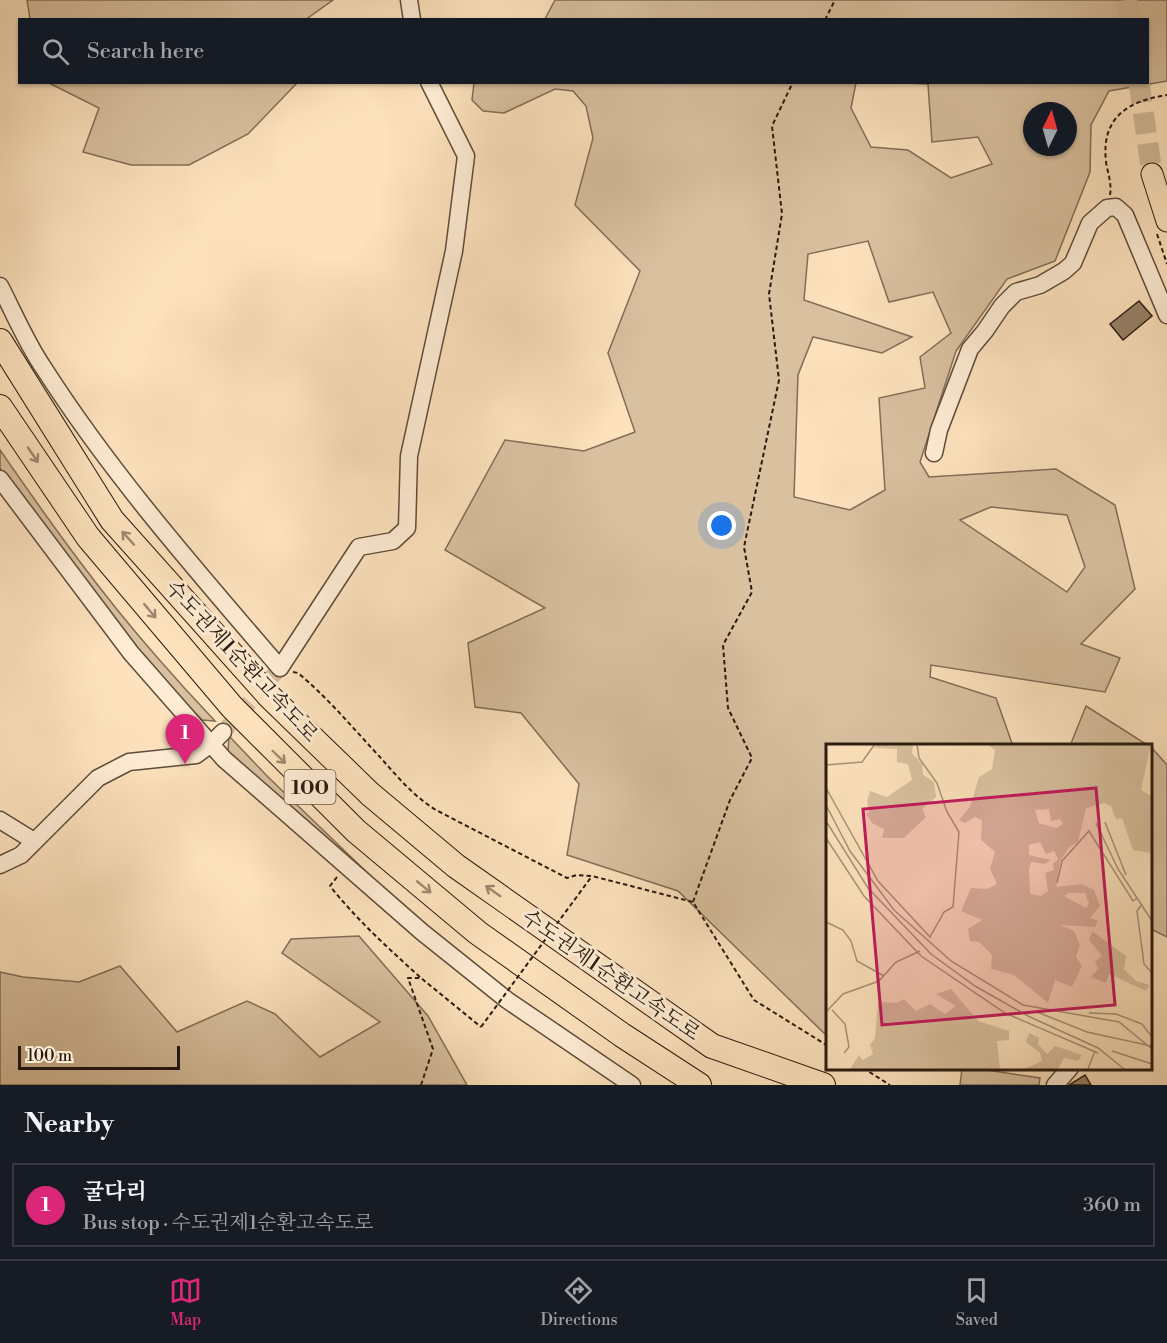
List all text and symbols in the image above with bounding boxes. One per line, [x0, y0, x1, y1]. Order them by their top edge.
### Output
search box [18, 18, 1149, 84]
icon: search [39, 35, 72, 68]
text: Search here [87, 38, 204, 65]
north arrow [1023, 102, 1077, 156]
one-way arrow [27, 446, 39, 463]
your location [707, 511, 736, 540]
one-way arrow [121, 531, 135, 546]
street label: 수도권제1순환고속도로 [161, 575, 323, 747]
one-way arrow [144, 603, 157, 619]
pin: 1 [166, 714, 204, 764]
inset map [826, 744, 1152, 1070]
one-way arrow [272, 749, 287, 764]
road number: 100 [284, 770, 336, 804]
one-way arrow [416, 881, 432, 894]
one-way arrow [485, 885, 501, 897]
street label: 수도권제1순환고속도로 [516, 904, 705, 1047]
scale bar [18, 1043, 180, 1070]
text: 100 m [27, 1046, 72, 1066]
text: Nearby [24, 1108, 114, 1140]
text: 굴다리 [83, 1179, 147, 1206]
text: 1 [41, 1193, 50, 1218]
text: 360 m [1083, 1193, 1141, 1218]
text: Bus stop · 수도권제1순환고속도로 [83, 1211, 373, 1236]
tab: Map [169, 1274, 202, 1330]
tab: Directions [540, 1274, 618, 1330]
tab: Saved [956, 1274, 998, 1330]

